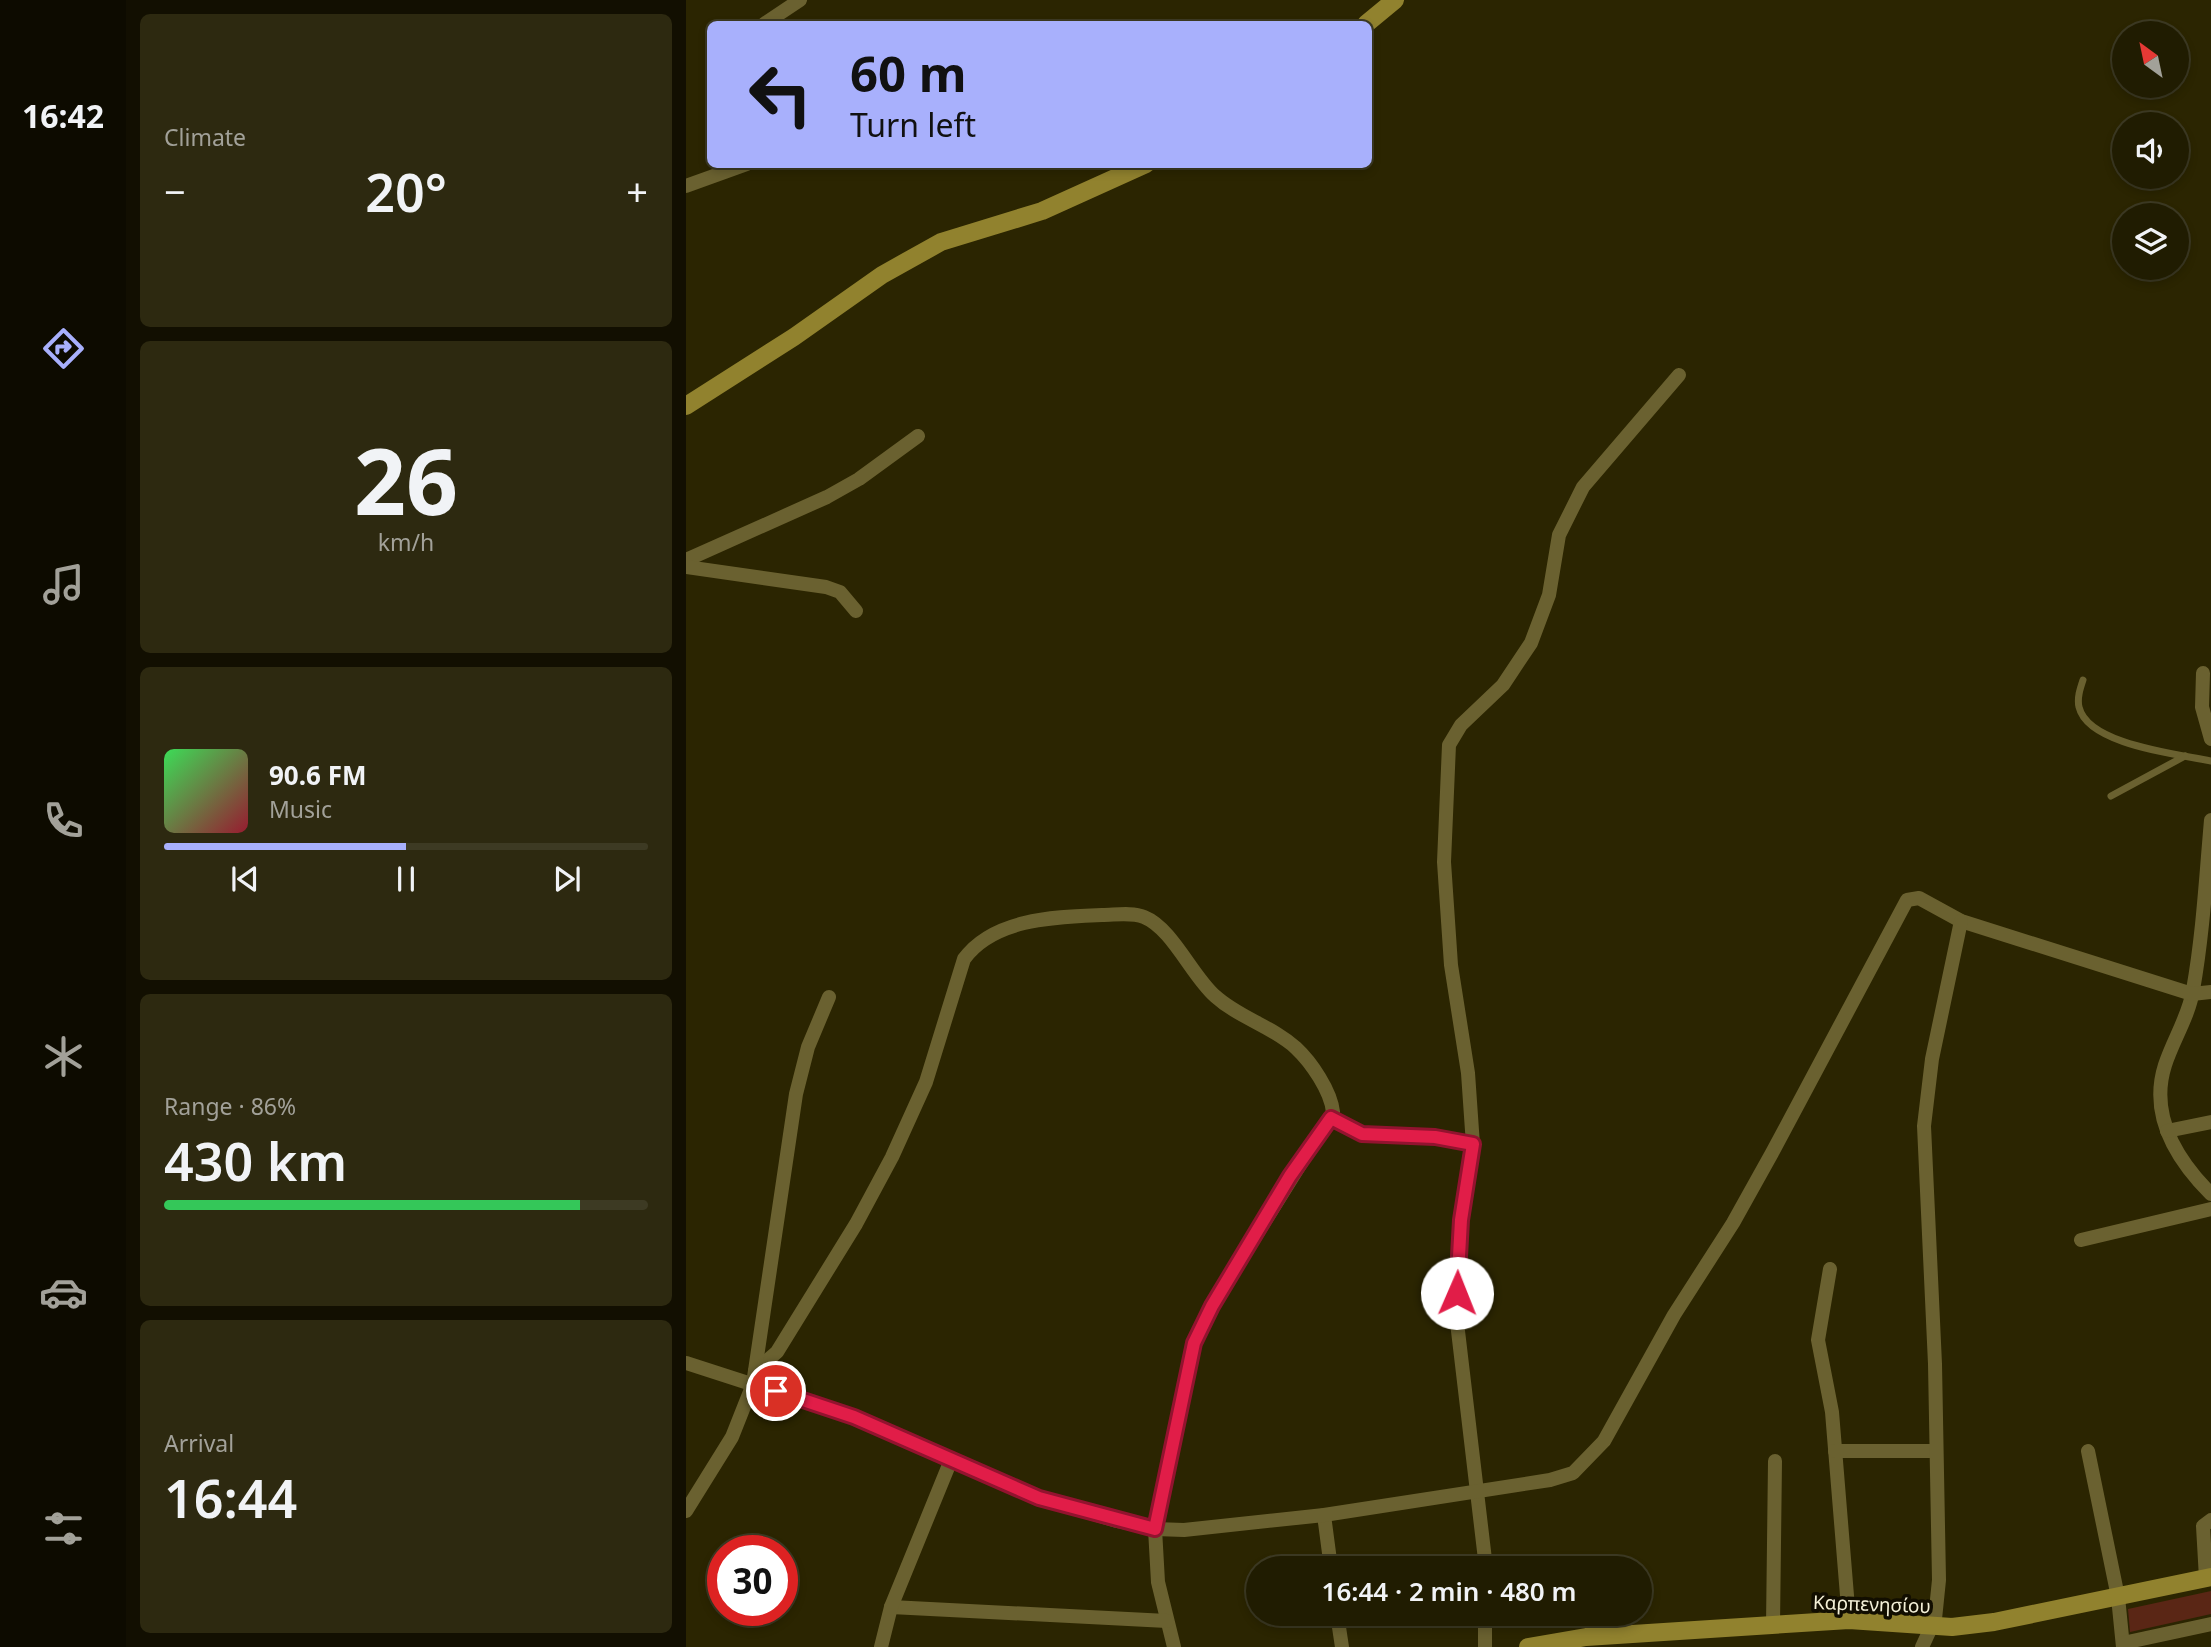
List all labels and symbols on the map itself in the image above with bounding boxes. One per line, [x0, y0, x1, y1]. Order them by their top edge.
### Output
north arrow [2112, 21, 2189, 98]
position arrow [1420, 1256, 1494, 1330]
pin [746, 1361, 806, 1421]
speed limit sign: 30 [707, 1535, 798, 1626]
street label: Καρπενησίου [1813, 1589, 1931, 1619]

